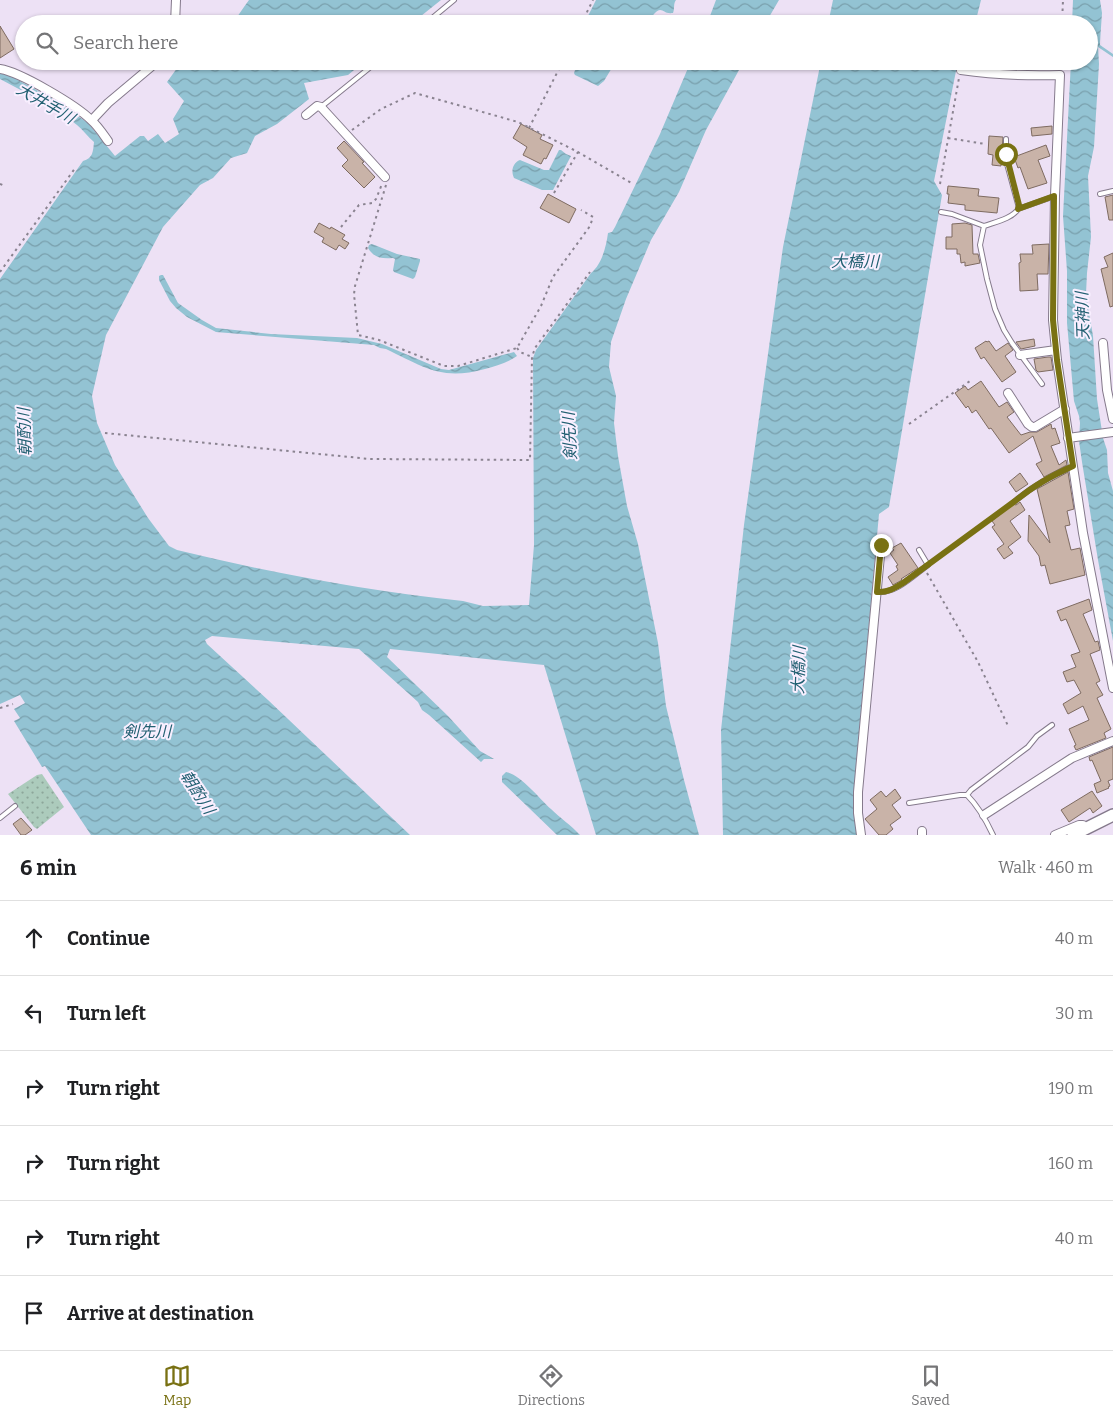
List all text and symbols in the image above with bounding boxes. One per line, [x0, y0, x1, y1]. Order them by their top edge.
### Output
search box [15, 15, 1098, 70]
icon: search [33, 29, 61, 57]
text: Search here [73, 31, 178, 54]
water label: 大井手川 [13, 79, 80, 129]
route start [995, 143, 1018, 166]
water label: 大橋川 [831, 252, 881, 271]
water label: 天神川 [1072, 290, 1093, 340]
water label: 朝酌川 [14, 406, 35, 456]
water label: 剣先川 [559, 410, 580, 460]
route end [870, 534, 893, 557]
water label: 大橋川 [788, 644, 809, 694]
water label: 剣先川 [123, 722, 173, 741]
water label: 朝酌川 [177, 767, 220, 819]
text: 6 min [20, 855, 76, 881]
text: Walk · 460 m [998, 858, 1093, 877]
icon: ahead [20, 924, 48, 952]
text: Continue [67, 927, 150, 950]
text: 40 m [1055, 929, 1093, 948]
icon: left [20, 999, 48, 1027]
text: Turn left [67, 1002, 146, 1025]
text: 30 m [1055, 1004, 1093, 1023]
icon: right [20, 1074, 48, 1102]
text: Turn right [67, 1077, 160, 1100]
text: 190 m [1048, 1079, 1093, 1098]
icon: right [20, 1149, 48, 1177]
text: Turn right [67, 1152, 160, 1175]
text: 160 m [1048, 1154, 1093, 1173]
icon: right [20, 1224, 48, 1252]
text: Turn right [67, 1227, 160, 1250]
text: 40 m [1055, 1229, 1093, 1248]
icon: arrive [20, 1299, 48, 1327]
text: Arrive at destination [67, 1302, 254, 1325]
tab: Map [163, 1362, 191, 1409]
tab: Directions [518, 1362, 585, 1409]
tab: Saved [911, 1362, 950, 1409]

